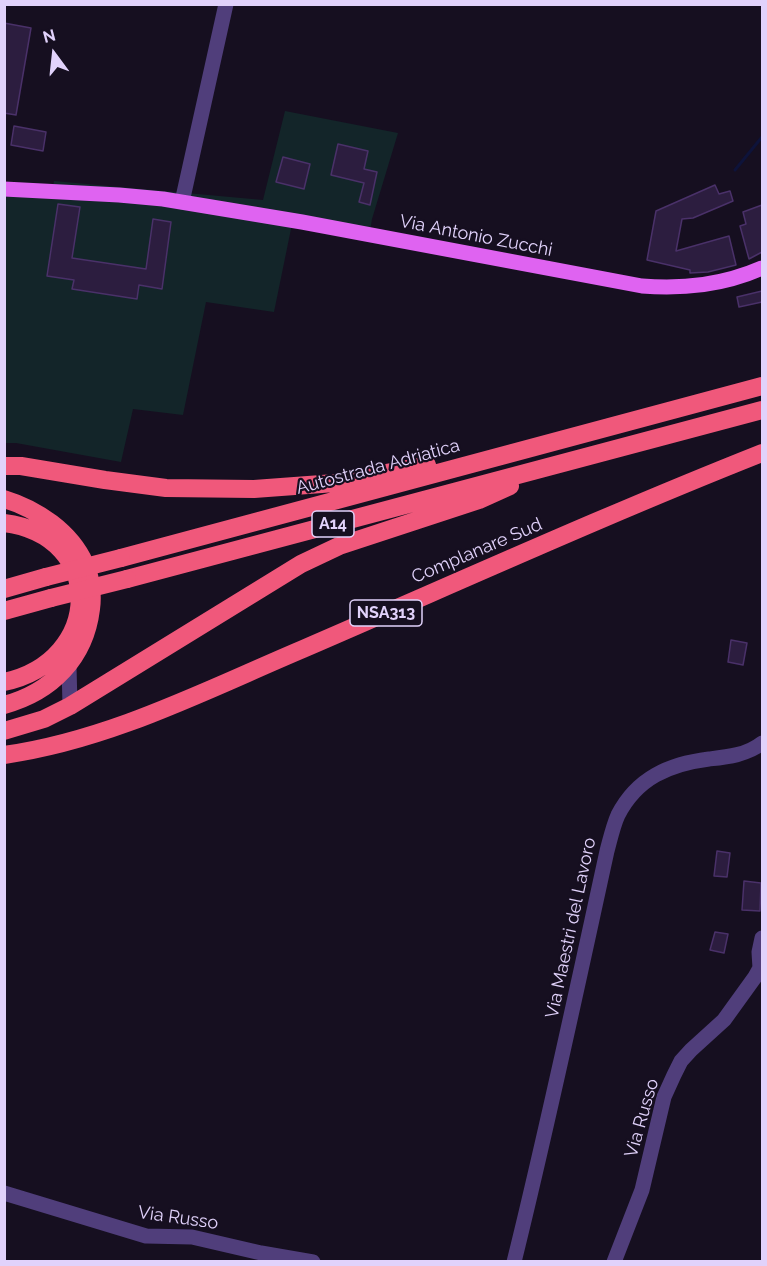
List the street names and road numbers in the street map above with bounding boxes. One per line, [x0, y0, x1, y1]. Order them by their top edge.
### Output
street label: Via Antonio Zucchi [398, 211, 554, 261]
street label: Autostrada Adriatica [294, 435, 462, 499]
road number: A14 [312, 511, 354, 537]
street label: Complanare Sud [408, 514, 546, 588]
road number: NSA313 [350, 600, 422, 626]
street label: Via Maestri del Lavoro [541, 836, 601, 1020]
street label: Via Russo [620, 1076, 664, 1160]
street label: Via Russo [136, 1202, 220, 1234]

